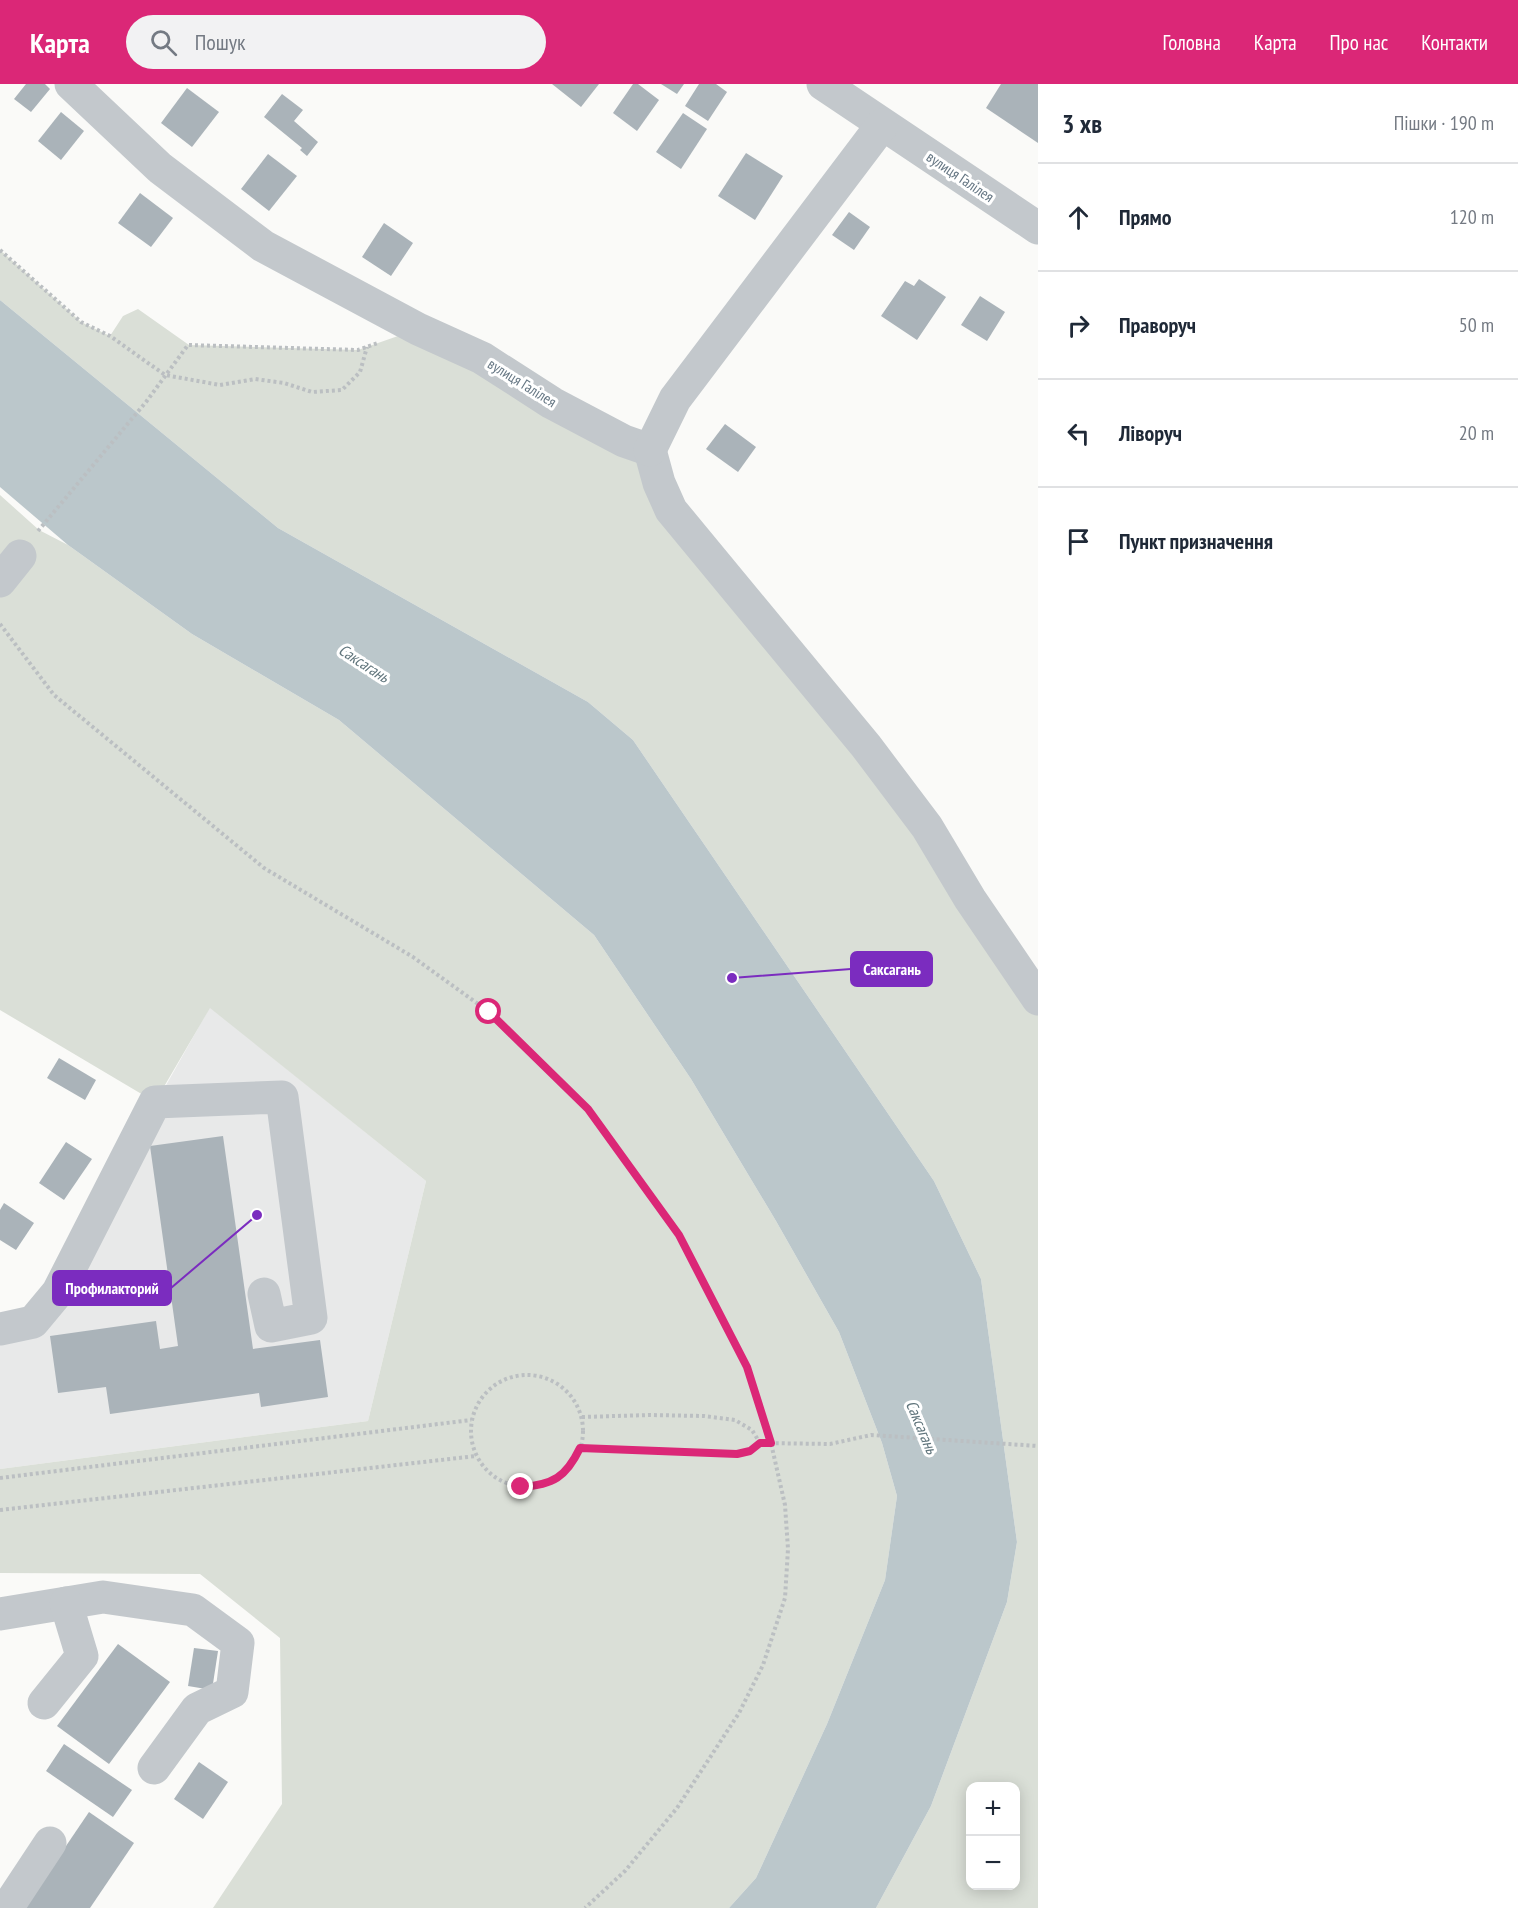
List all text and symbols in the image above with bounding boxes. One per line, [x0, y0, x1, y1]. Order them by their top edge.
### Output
search box [126, 15, 546, 69]
text: Карта [30, 24, 90, 61]
icon: search [147, 26, 180, 59]
text: Пошук [195, 28, 246, 56]
text: Головна [1163, 29, 1221, 56]
text: Карта [1254, 29, 1297, 56]
text: Про нас [1330, 29, 1388, 56]
text: Контакти [1421, 29, 1488, 56]
text: 3 хв [1062, 107, 1102, 140]
text: Пішки · 190 m [1394, 110, 1494, 136]
street label: вулиця Галілея [923, 147, 998, 206]
icon: ahead [1062, 201, 1095, 234]
text: Прямо [1119, 203, 1172, 231]
text: 120 m [1450, 204, 1494, 230]
icon: right [1062, 309, 1095, 342]
text: Праворуч [1119, 311, 1196, 339]
text: 50 m [1459, 312, 1494, 338]
street label: вулиця Галілея [484, 354, 560, 411]
icon: left [1062, 417, 1095, 450]
text: Ліворуч [1119, 419, 1182, 447]
text: 20 m [1459, 420, 1494, 446]
icon: arrive [1062, 525, 1095, 558]
text: Пункт призначення [1119, 527, 1273, 555]
water label: Саксагань [335, 639, 394, 687]
callout: Саксагань [851, 952, 932, 986]
text: Саксагань [863, 959, 921, 979]
route start [475, 998, 501, 1024]
callout: Профилакторий [53, 1271, 171, 1305]
text: Профилакторий [65, 1278, 159, 1298]
water label: Саксагань [902, 1397, 943, 1458]
route end [507, 1473, 533, 1499]
map controls [966, 1782, 1020, 1890]
button: + [966, 1782, 1020, 1836]
button: − [966, 1836, 1020, 1890]

